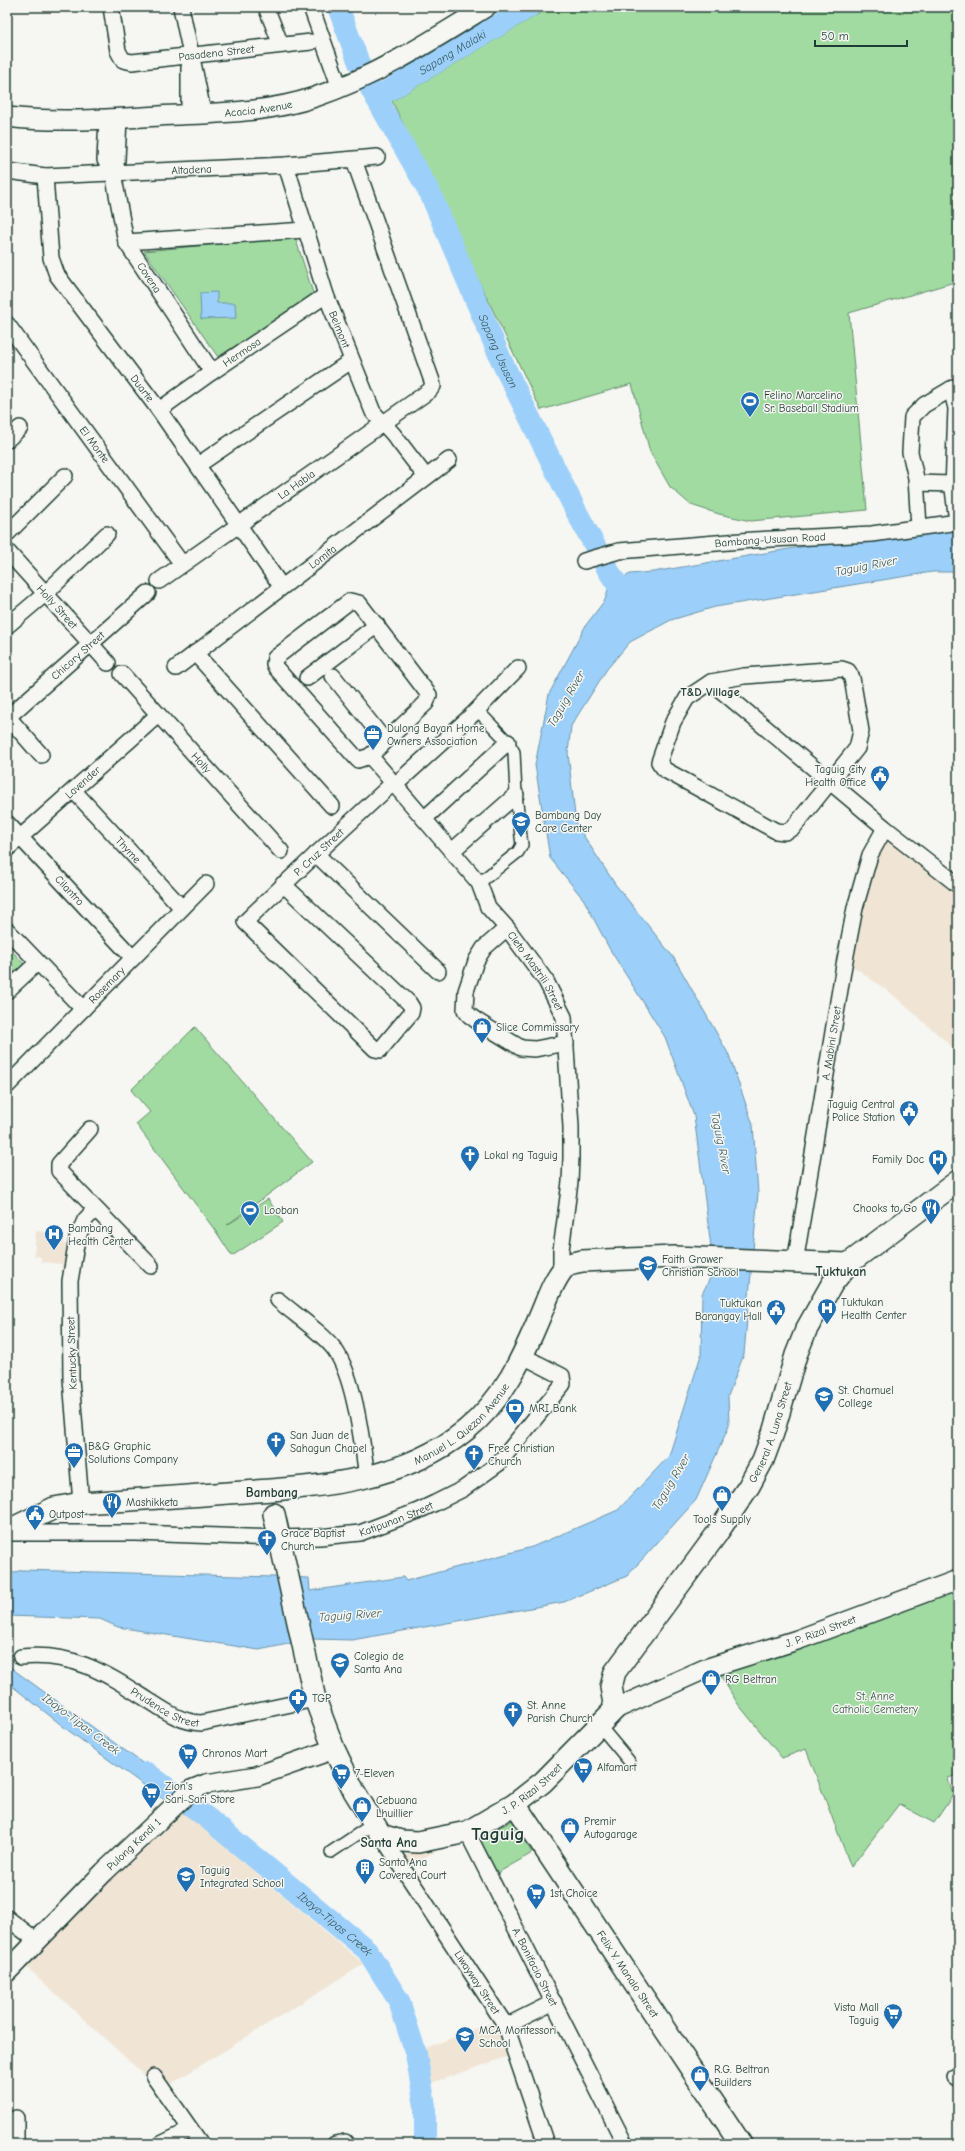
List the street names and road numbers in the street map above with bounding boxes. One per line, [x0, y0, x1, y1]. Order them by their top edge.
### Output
street label: Pasadena Street [178, 42, 256, 63]
street label: Acacia Avenue [224, 97, 294, 119]
street label: Altadena [171, 162, 212, 177]
street label: Covena [135, 260, 164, 295]
street label: Belmont [326, 309, 353, 351]
street label: Hermosa [220, 335, 263, 369]
street label: Duarte [128, 372, 157, 405]
street label: El Monte [77, 424, 113, 466]
street label: La Habla [275, 467, 317, 502]
street label: Bambang-Ususan Road [714, 530, 826, 550]
street label: Lomita [306, 542, 339, 571]
street label: Holly Street [34, 582, 81, 632]
street label: Chicory Street [48, 628, 108, 682]
street label: Holly [189, 749, 214, 776]
street label: Lavender [62, 762, 103, 801]
street label: P. Cruz Street [291, 825, 347, 878]
street label: Thyme [113, 834, 144, 866]
street label: Cilantro [53, 872, 87, 908]
street label: Cleto Mastrili Street [505, 928, 567, 1014]
street label: Rosemary [86, 964, 128, 1006]
street label: A. Mabini Street [819, 1004, 844, 1081]
street label: Kentucky Street [64, 1315, 80, 1390]
street label: General A. Luna Street [745, 1379, 795, 1485]
street label: Manuel L. Quezon Avenue [412, 1380, 512, 1467]
street label: Katipunan Street [357, 1498, 436, 1539]
street label: J. P. Rizal Street [784, 1612, 858, 1650]
street label: Prudence Street [128, 1684, 201, 1729]
street label: J. P. Rizal Street [499, 1760, 565, 1817]
street label: Pulong Kendi 1 [104, 1815, 163, 1873]
street label: A. Bonifacio Street [510, 1925, 561, 2009]
street label: Felix Y. Manalo Street [594, 1928, 662, 2021]
street label: Liwayway Street [452, 1948, 503, 2017]

